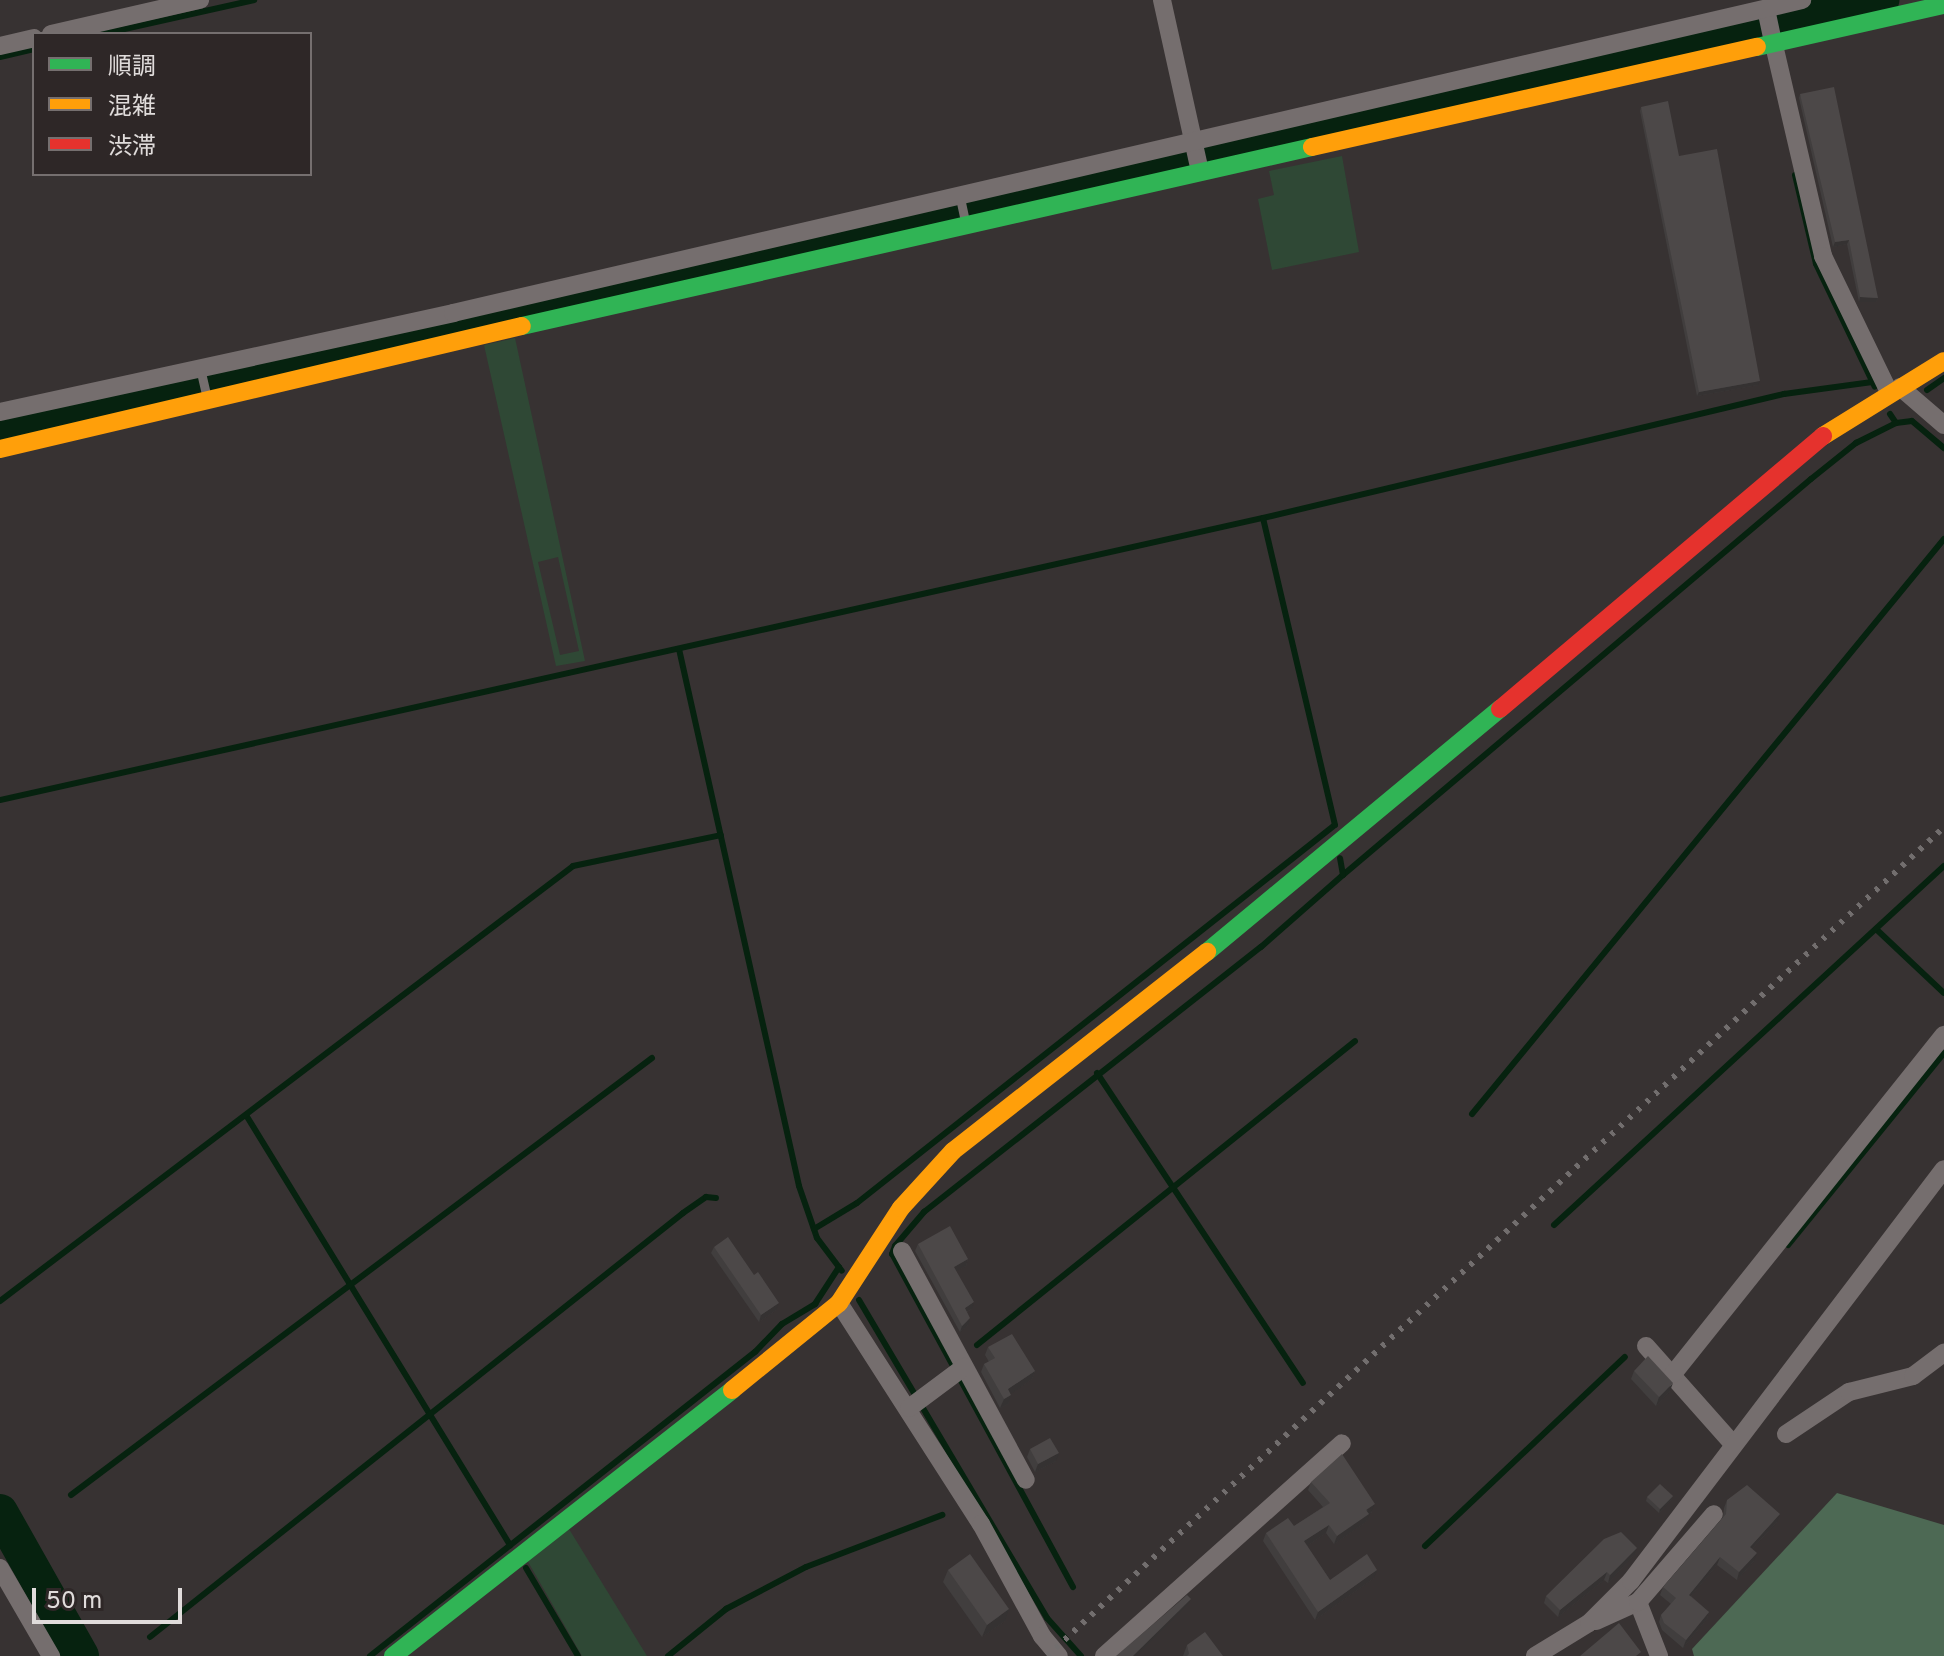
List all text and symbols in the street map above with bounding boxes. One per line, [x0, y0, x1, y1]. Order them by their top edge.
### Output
legend [32, 32, 312, 176]
text: 順調 [108, 53, 156, 83]
text: 混雑 [108, 93, 156, 123]
text: 渋滞 [108, 133, 156, 163]
scale bar [36, 1572, 186, 1622]
text: 50 m [46, 1587, 102, 1617]

